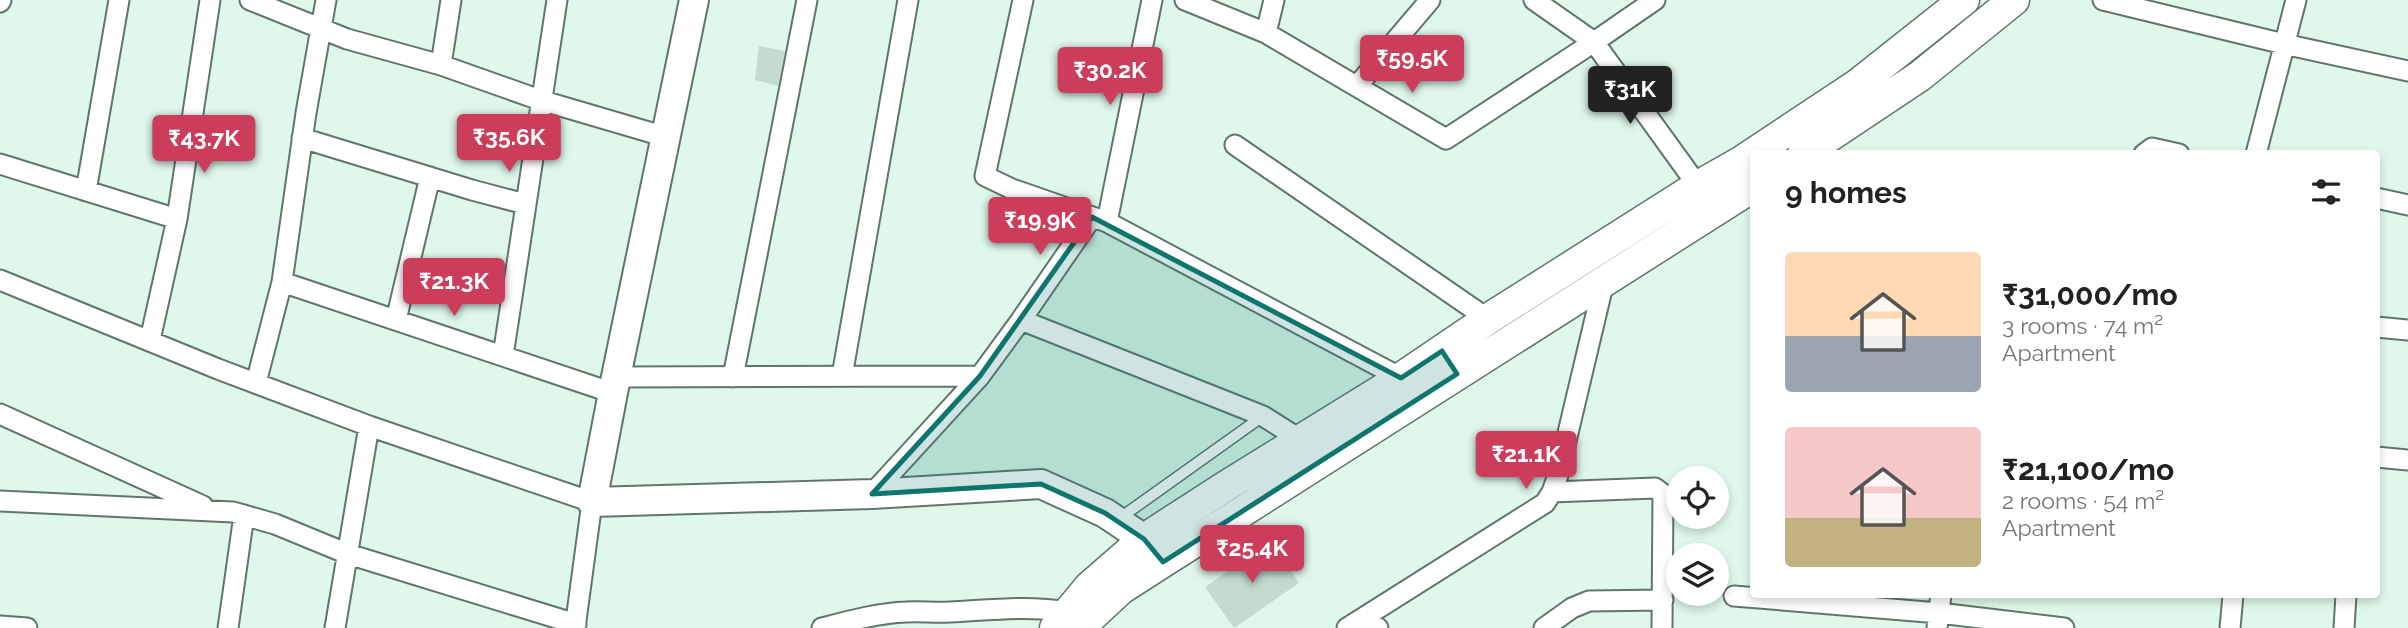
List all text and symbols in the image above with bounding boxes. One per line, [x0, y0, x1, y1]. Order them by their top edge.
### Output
pin: ₹59.5K [1355, 36, 1469, 95]
text: ₹59.5K [1376, 44, 1448, 71]
pin: ₹30.2K [1053, 48, 1167, 107]
text: ₹30.2K [1074, 56, 1146, 83]
pin: ₹31K [1589, 66, 1671, 126]
text: ₹31K [1604, 75, 1656, 102]
pin: ₹35.6K [452, 114, 566, 174]
pin: ₹43.7K [147, 116, 261, 175]
text: ₹35.6K [473, 123, 545, 150]
text: ₹43.7K [168, 124, 240, 151]
icon: filters [2307, 173, 2345, 211]
text: 9 homes [1785, 175, 1907, 210]
pin: ₹19.9K [983, 198, 1097, 257]
text: ₹19.9K [1004, 206, 1076, 233]
pin: ₹21.3K [397, 258, 511, 318]
text: ₹21.3K [419, 267, 489, 294]
text: ₹31,000/mo [2002, 277, 2178, 312]
icon: home [1841, 280, 1925, 364]
text: 3 rooms · 74 m² [2002, 312, 2163, 339]
text: Apartment [2002, 339, 2116, 366]
pin: ₹21.1K [1469, 432, 1583, 491]
text: ₹21.1K [1492, 440, 1560, 467]
text: ₹21,100/mo [2002, 452, 2174, 487]
icon: home [1841, 455, 1925, 539]
map controls [1666, 466, 1729, 606]
button: locate [1666, 466, 1729, 529]
text: 2 rooms · 54 m² [2002, 487, 2164, 514]
text: Apartment [2002, 514, 2116, 541]
pin: ₹25.4K [1195, 526, 1309, 585]
text: ₹25.4K [1216, 534, 1288, 561]
button: layers [1666, 543, 1729, 606]

